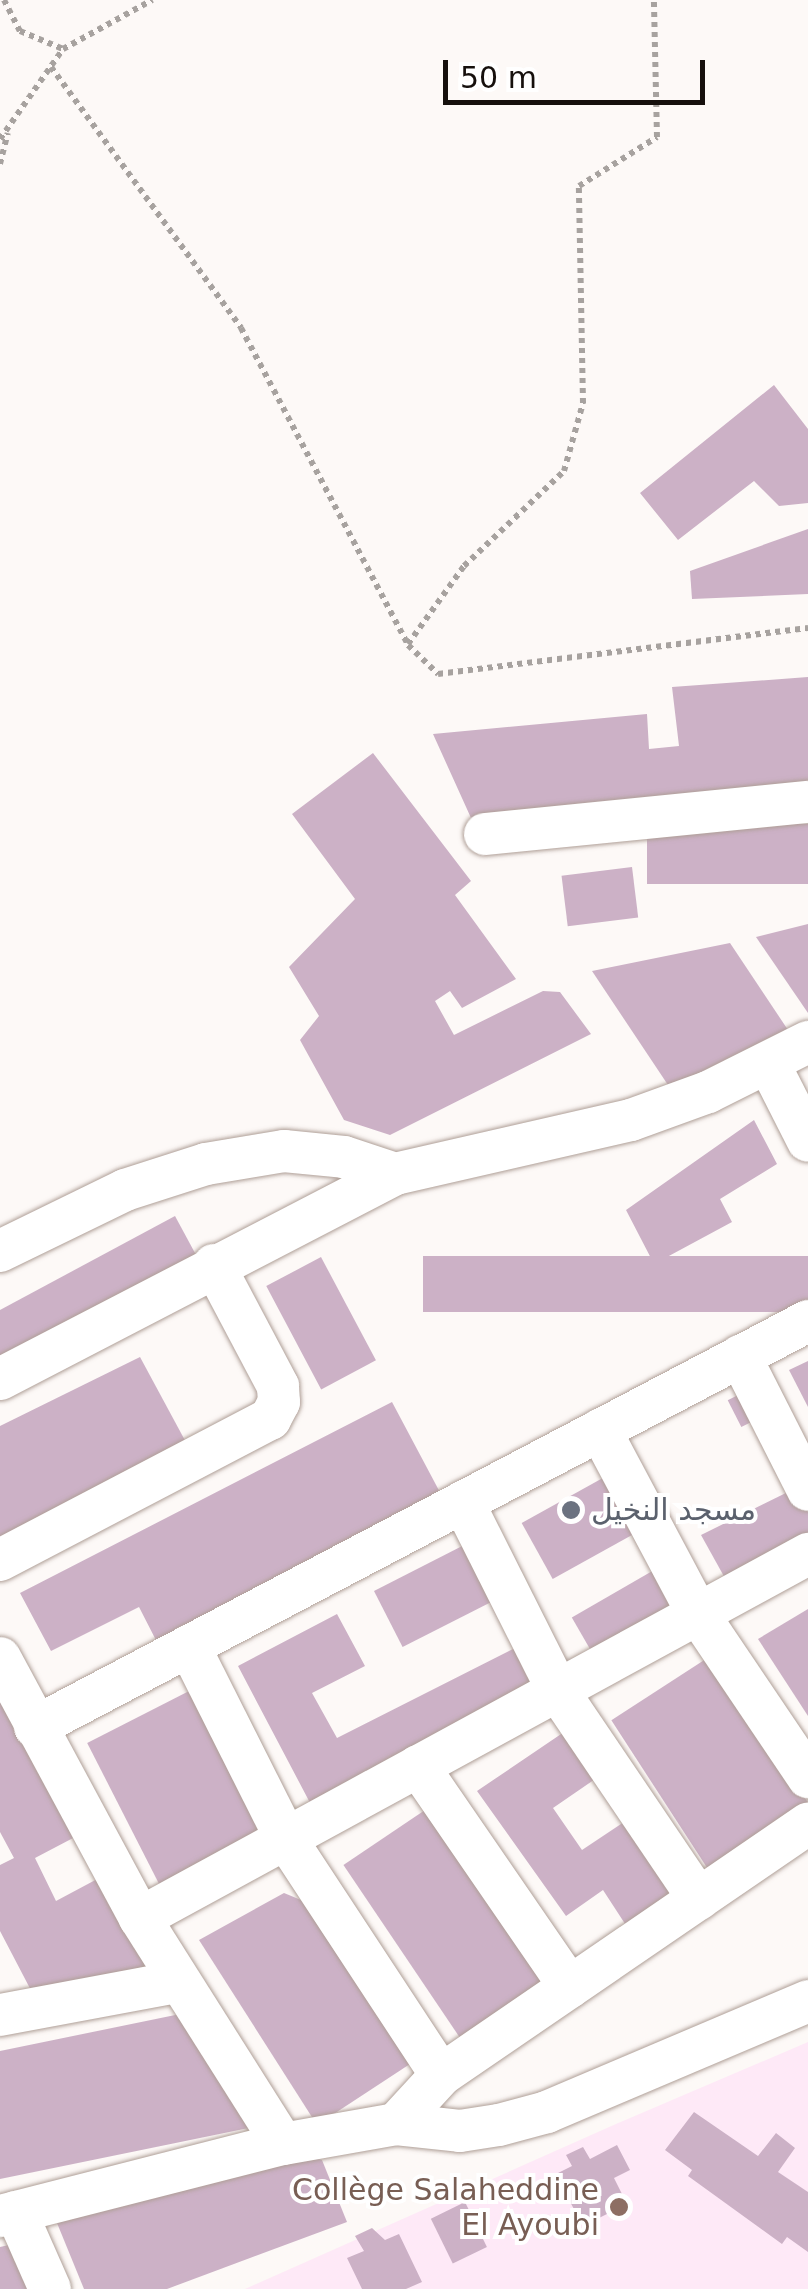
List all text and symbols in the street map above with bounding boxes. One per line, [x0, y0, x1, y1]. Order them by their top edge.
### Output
scale bar [448, 40, 710, 102]
text: 50 m [460, 60, 537, 95]
place label: مسجد النخيل [591, 1492, 756, 1528]
marker: مسجد النخيل [560, 1499, 582, 1521]
place label: Collège Salaheddine El Ayoubi [292, 2172, 599, 2242]
marker: Collège Salaheddine El Ayoubi [608, 2196, 630, 2218]

